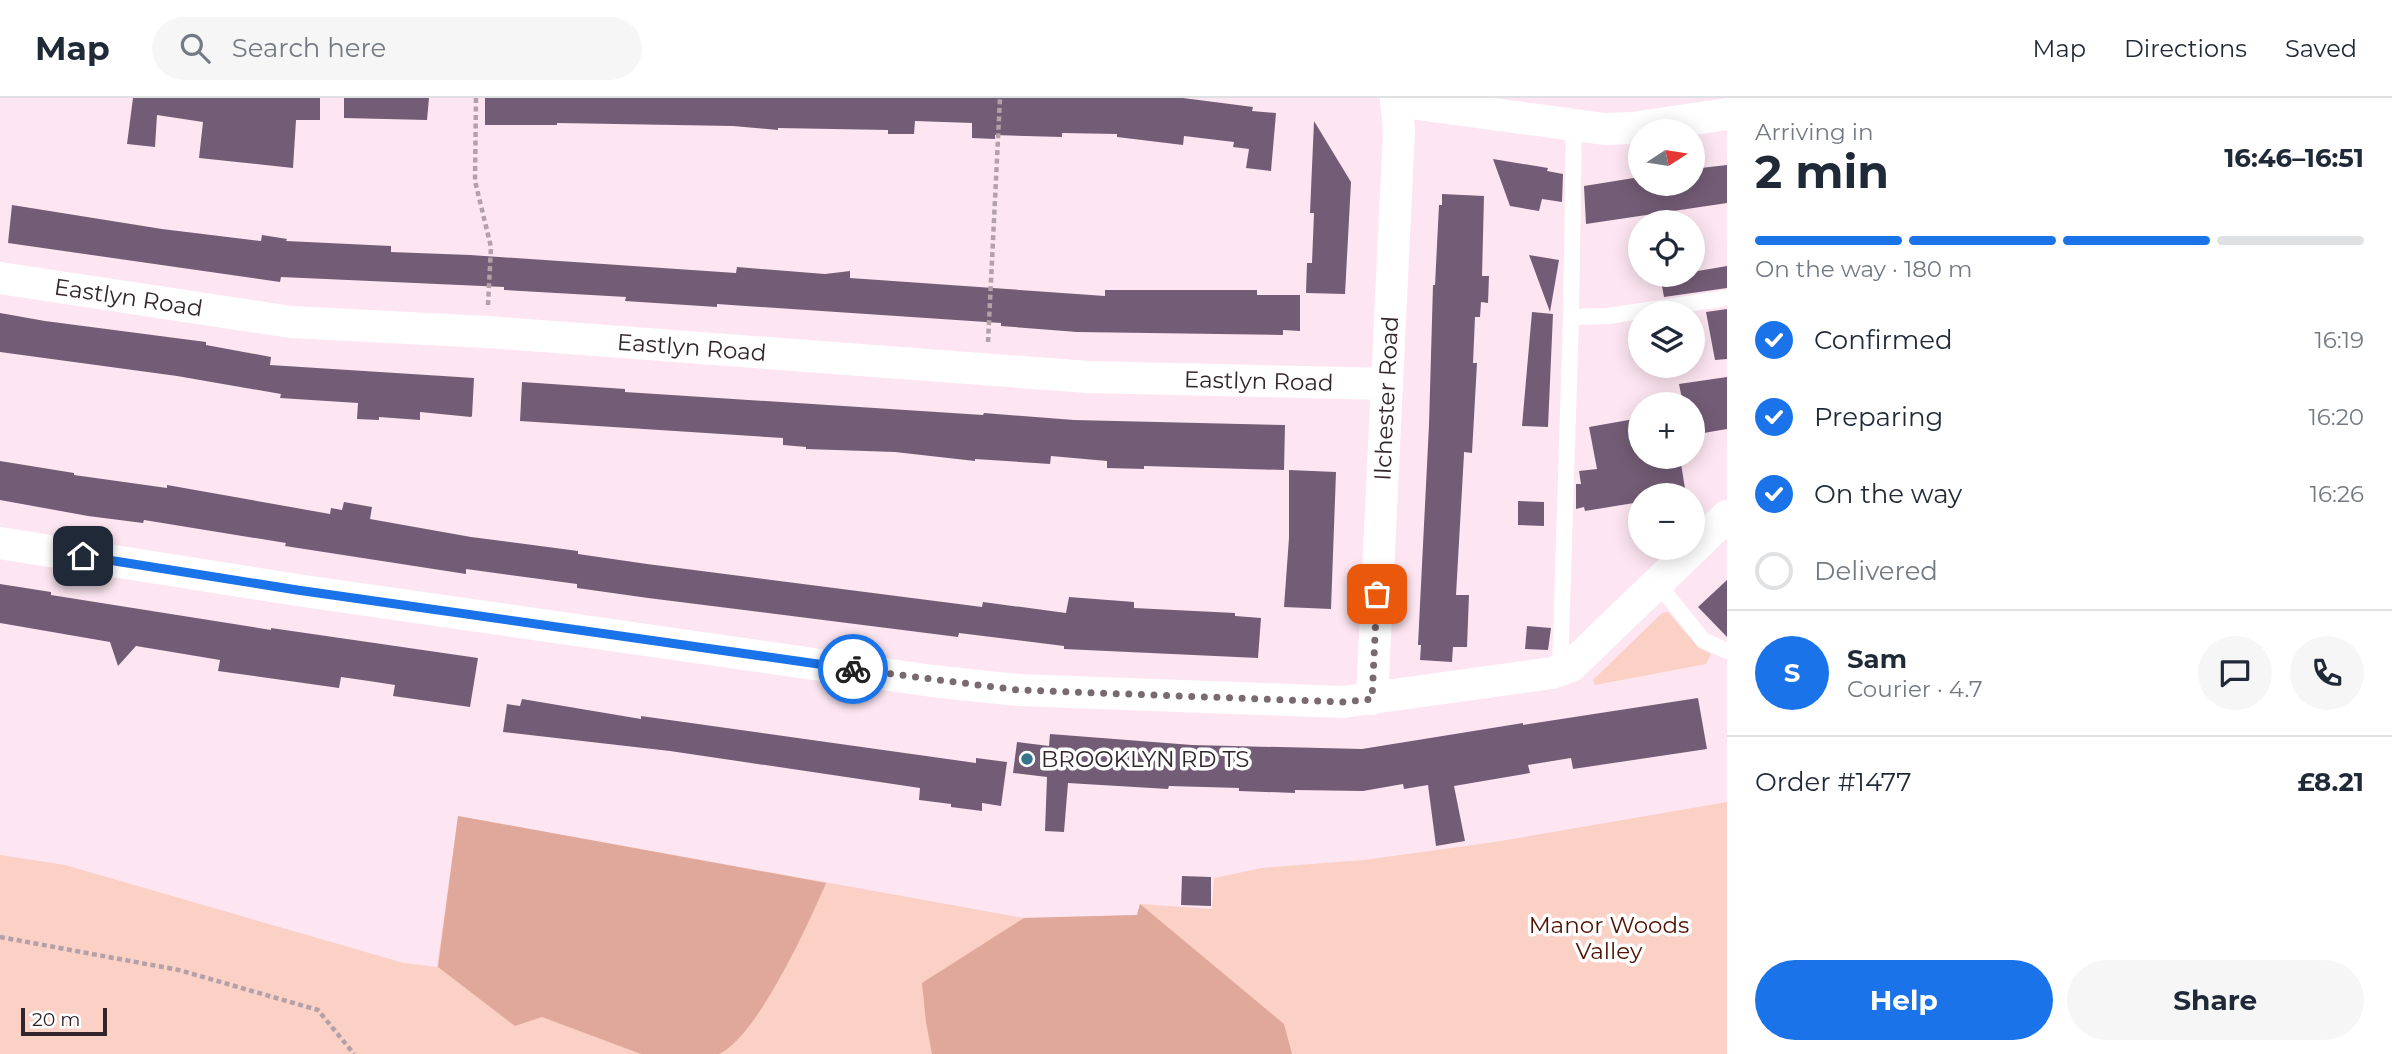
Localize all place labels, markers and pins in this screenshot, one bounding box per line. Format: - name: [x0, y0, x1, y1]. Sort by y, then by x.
- pin: [53, 526, 113, 586]
- pin: [1347, 564, 1407, 624]
- place label: BROOKLYN RD TS: [1041, 745, 1250, 773]
- marker: BROOKLYN RD TS: [1019, 751, 1035, 767]

